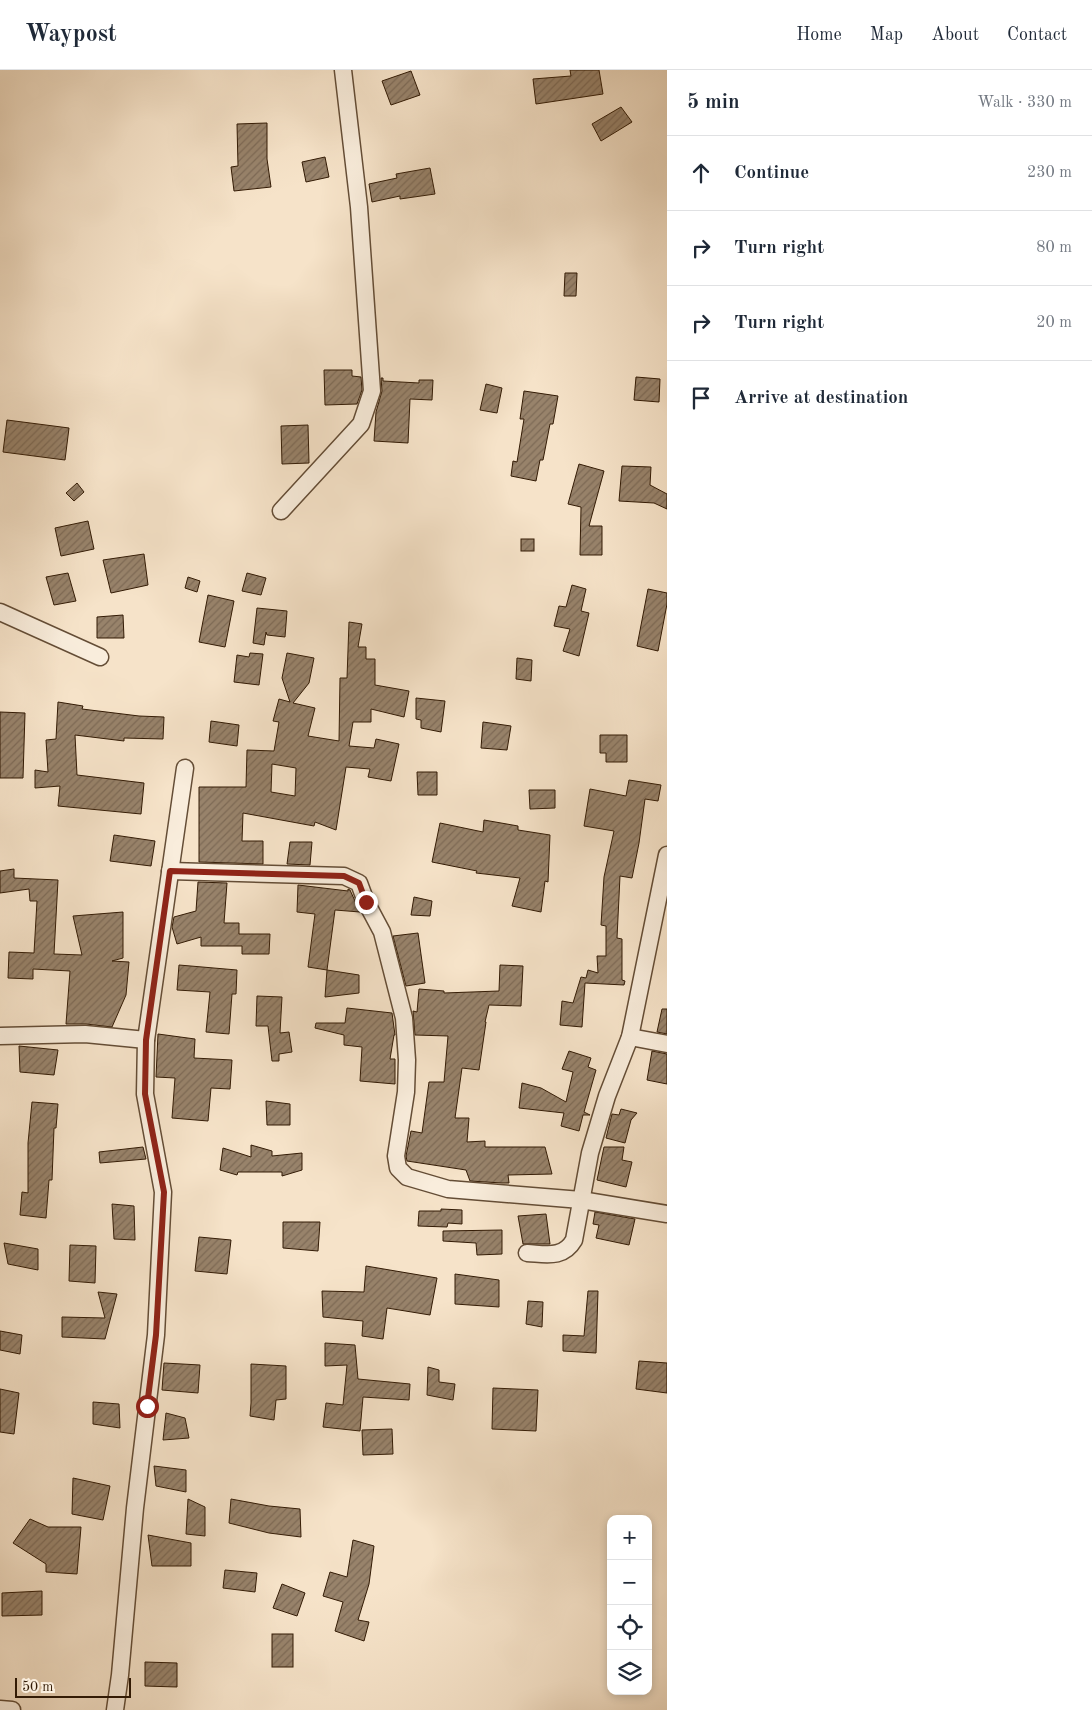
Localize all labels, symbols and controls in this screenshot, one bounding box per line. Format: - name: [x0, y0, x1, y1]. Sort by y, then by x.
- text: Waypost: [25, 23, 117, 47]
- text: Home: [796, 26, 842, 44]
- text: Map: [870, 26, 903, 44]
- text: About: [931, 26, 979, 44]
- text: Contact: [1007, 26, 1067, 44]
- text: 5 min: [687, 92, 740, 113]
- text: Walk · 330 m: [977, 95, 1072, 111]
- icon: ahead: [687, 159, 715, 187]
- text: Continue: [734, 164, 809, 183]
- text: 230 m: [1027, 165, 1072, 181]
- icon: right: [687, 234, 715, 262]
- text: Turn right: [734, 239, 824, 258]
- text: 80 m: [1036, 240, 1072, 256]
- icon: right: [687, 309, 715, 337]
- text: Turn right: [734, 314, 824, 333]
- text: 20 m: [1036, 315, 1072, 331]
- icon: arrive: [687, 384, 715, 412]
- text: Arrive at destination: [734, 389, 908, 408]
- route end: [355, 891, 378, 914]
- route start: [136, 1395, 159, 1418]
- map controls: [607, 1515, 652, 1695]
- button: +: [607, 1515, 652, 1560]
- button: −: [607, 1560, 652, 1605]
- button: locate: [607, 1605, 652, 1650]
- button: layers: [607, 1650, 652, 1695]
- scale bar: [15, 1675, 131, 1698]
- text: 50 m: [22, 1680, 53, 1694]

